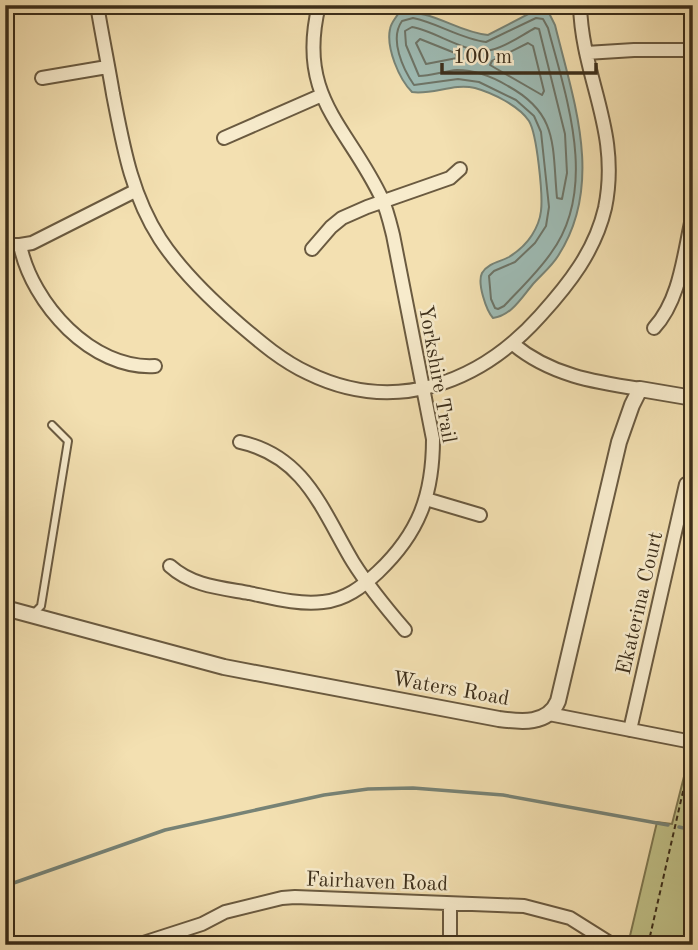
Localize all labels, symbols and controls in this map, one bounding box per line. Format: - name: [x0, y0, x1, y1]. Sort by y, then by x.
- scale bar: [442, 32, 596, 76]
- text: 100 m: [453, 47, 512, 68]
- street label: Yorkshire Trail: [414, 304, 459, 445]
- street label: Ekaterina Court: [614, 530, 667, 677]
- street label: Waters Road: [391, 669, 511, 710]
- street label: Fairhaven Road: [305, 870, 449, 895]

